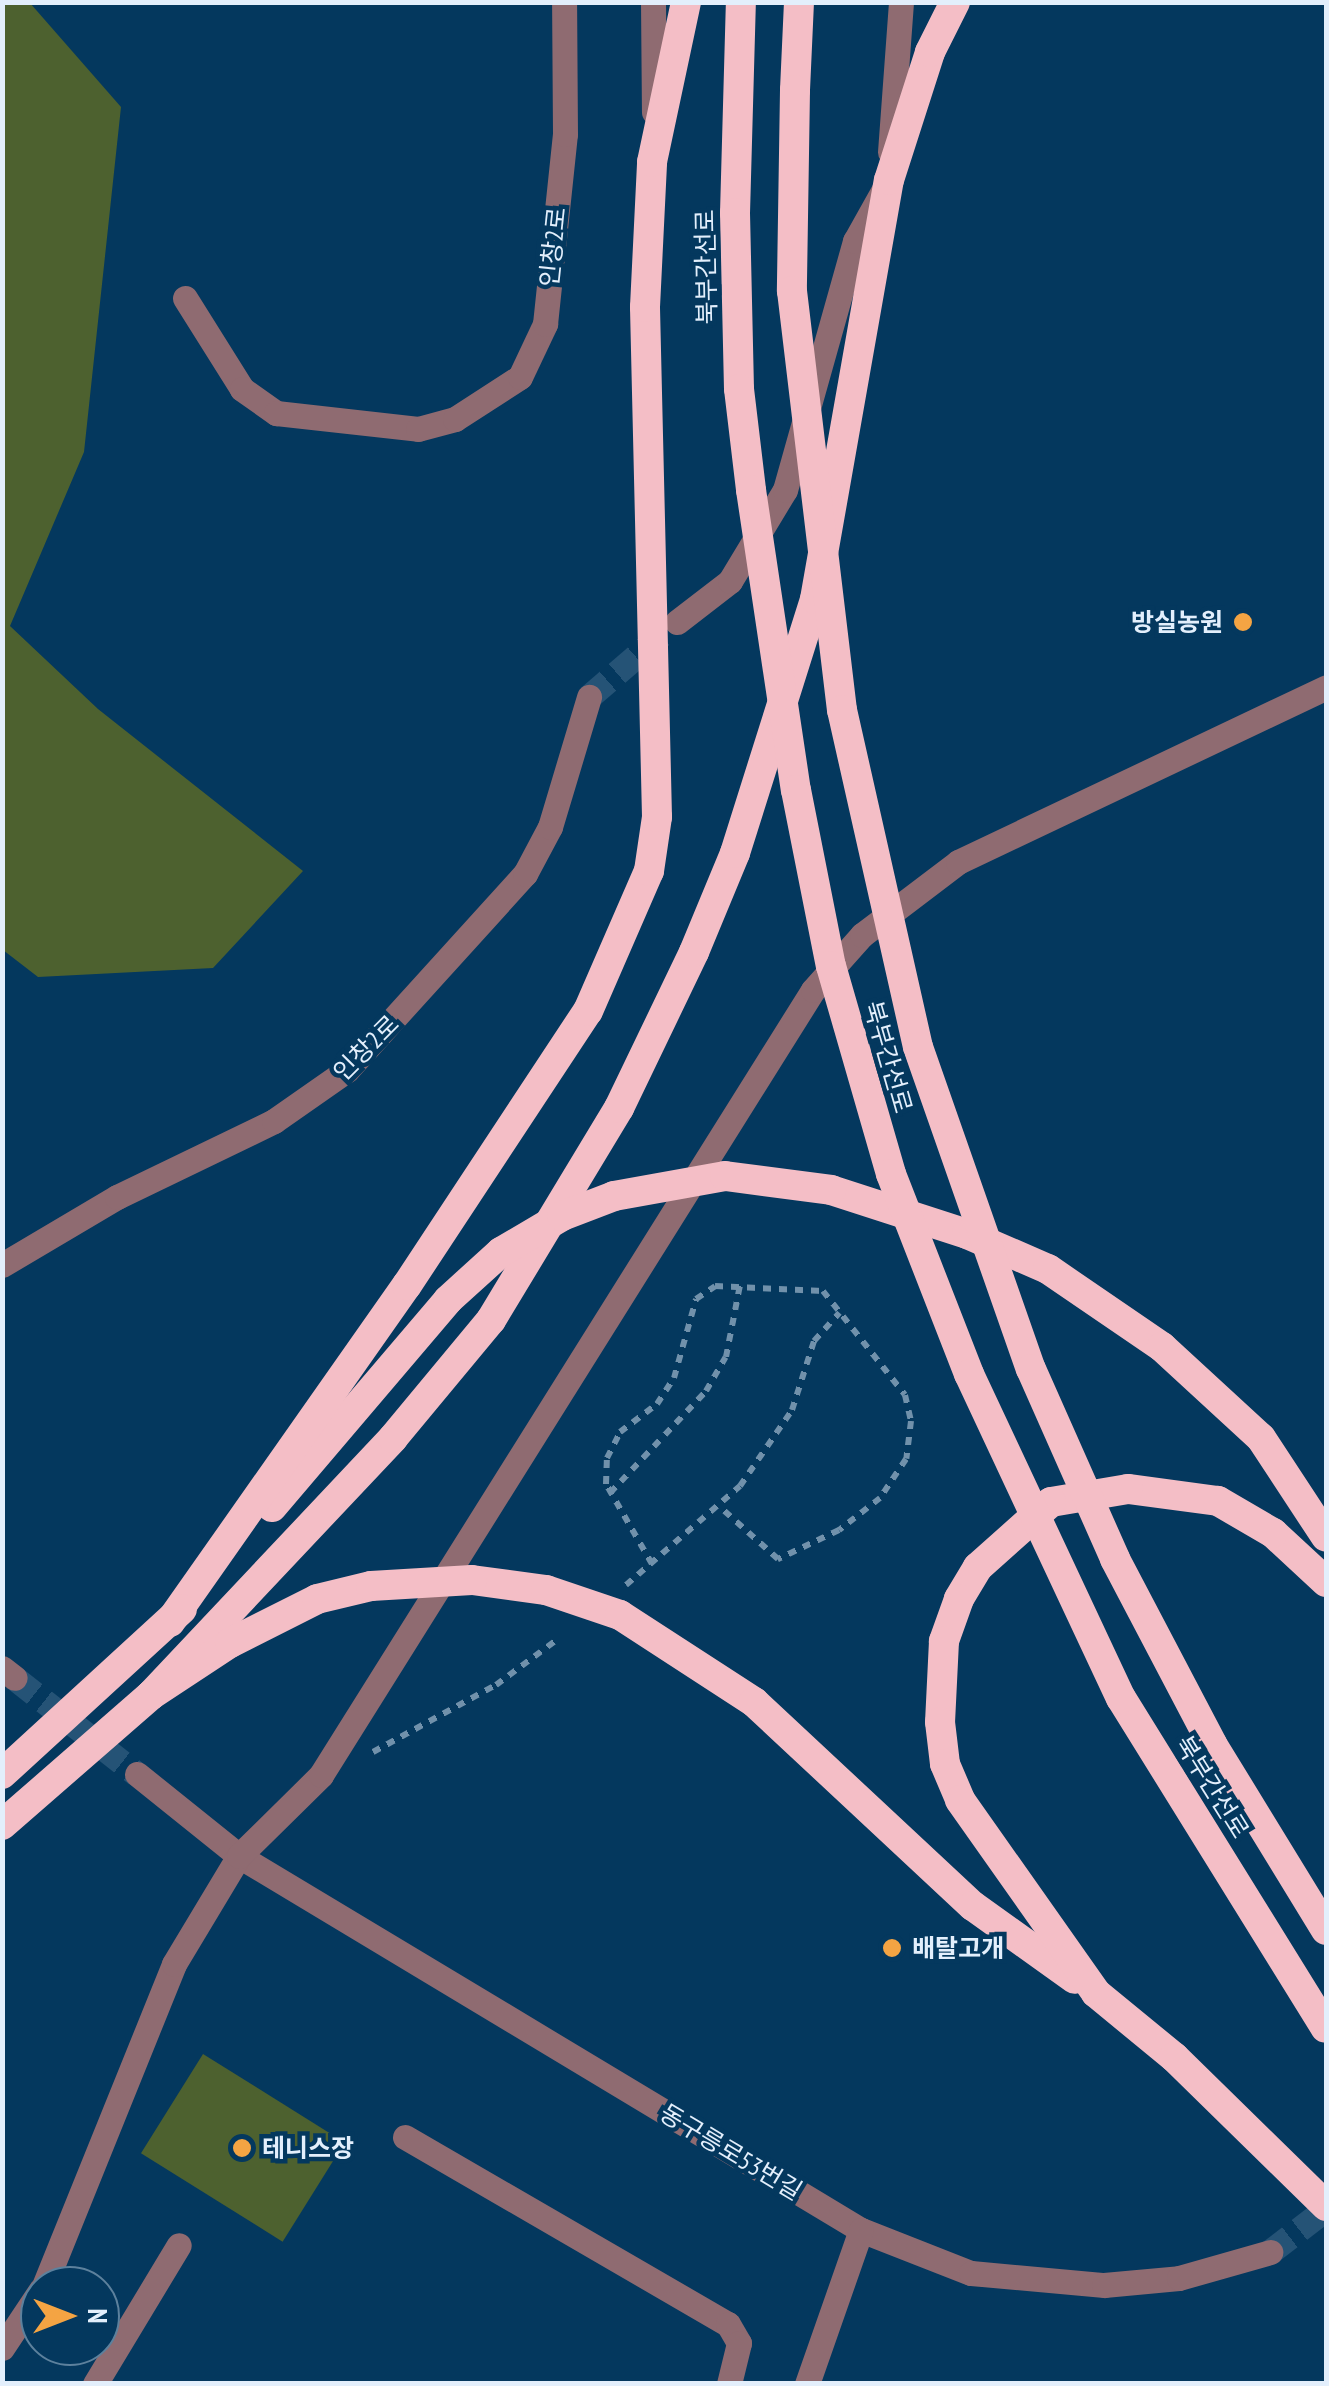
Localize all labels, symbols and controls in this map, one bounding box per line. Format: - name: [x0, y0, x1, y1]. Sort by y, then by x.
- street label: 인창2로: [534, 206, 572, 288]
- street label: 북부간선로: [690, 209, 722, 325]
- place label: 방실농원: [1131, 607, 1223, 637]
- marker: 방실농원: [1232, 611, 1254, 633]
- street label: 북부간선로: [858, 998, 918, 1116]
- street label: 인창2로: [327, 1009, 405, 1087]
- street label: 북부간선로: [1169, 1730, 1255, 1844]
- place label: 배탈고개: [912, 1933, 1004, 1963]
- marker: 배탈고개: [881, 1937, 903, 1959]
- street label: 동구릉로53번길: [654, 2098, 808, 2206]
- place label: 테니스장: [262, 2133, 354, 2163]
- marker: 테니스장: [231, 2137, 253, 2159]
- north arrow: [20, 2266, 120, 2366]
- text: N: [80, 2308, 117, 2324]

